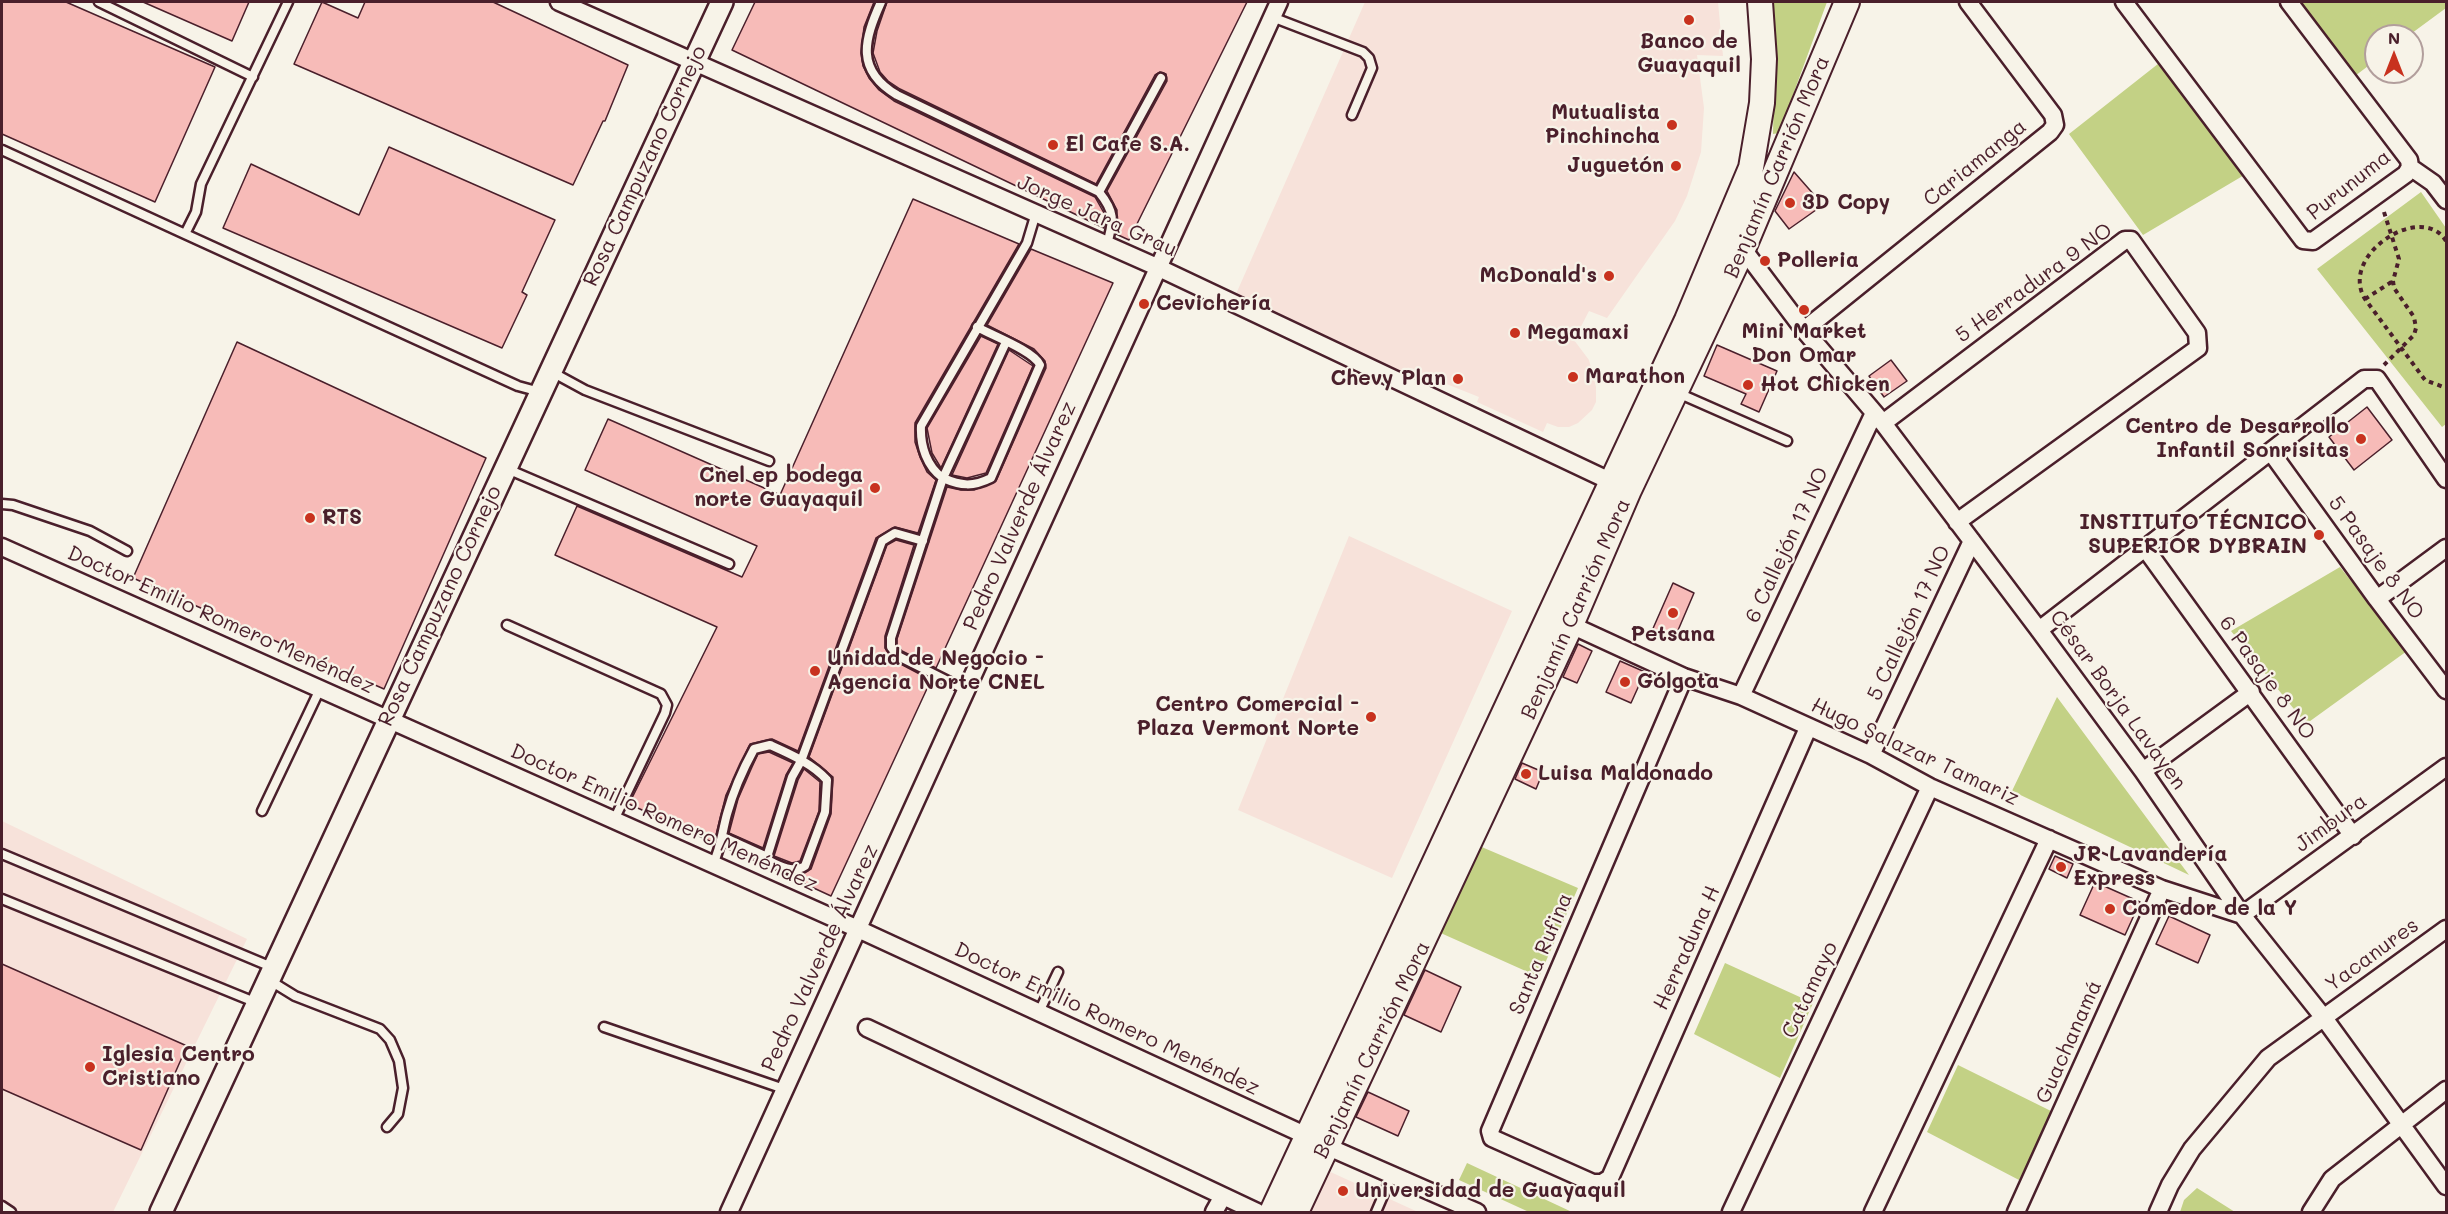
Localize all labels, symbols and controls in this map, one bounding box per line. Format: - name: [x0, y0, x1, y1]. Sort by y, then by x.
- marker: Banco de Guayaquil: [1682, 13, 1696, 27]
- north arrow: [2364, 24, 2424, 84]
- text: N: [2388, 27, 2400, 48]
- place label: Banco de Guayaquil: [1637, 29, 1741, 79]
- street label: Rosa Campuzano Cornejo: [578, 42, 712, 290]
- street label: Benjamín Carrión Mora: [1719, 52, 1835, 282]
- place label: Mutualista Pinchincha: [1545, 100, 1660, 150]
- street label: Cariamanga: [1919, 114, 2031, 212]
- marker: Mutualista Pinchincha: [1665, 118, 1679, 132]
- place label: El Cafe S.A.: [1065, 132, 1190, 158]
- marker: El Cafe S.A.: [1046, 138, 1060, 152]
- street label: Purunuma: [2302, 145, 2396, 225]
- place label: Juguetón: [1567, 153, 1664, 179]
- marker: Juguetón: [1669, 159, 1683, 173]
- street label: Jorge Jara Grau: [1013, 169, 1181, 263]
- place label: 3D Copy: [1802, 190, 1890, 216]
- marker: 3D Copy: [1783, 196, 1797, 210]
- street label: 5 Herradura 9 NO: [1951, 218, 2117, 348]
- place label: Polleria: [1777, 248, 1859, 274]
- marker: Polleria: [1758, 254, 1772, 268]
- place label: McDonald's: [1480, 263, 1597, 289]
- marker: McDonald's: [1602, 269, 1616, 283]
- place label: Cevichería: [1156, 291, 1271, 317]
- marker: Cevichería: [1137, 297, 1151, 311]
- marker: Mini Market Don Omar: [1797, 303, 1811, 317]
- place label: Mini Market Don Omar: [1742, 319, 1866, 369]
- place label: Megamaxi: [1527, 320, 1630, 346]
- marker: Megamaxi: [1508, 326, 1522, 340]
- place label: Marathon: [1585, 364, 1685, 390]
- place label: Chevy Plan: [1330, 366, 1446, 392]
- marker: Marathon: [1566, 370, 1580, 384]
- marker: Chevy Plan: [1451, 372, 1465, 386]
- place label: Hot Chicken: [1760, 372, 1890, 398]
- marker: Hot Chicken: [1741, 378, 1755, 392]
- street label: Pedro Valverde Álvarez: [958, 398, 1082, 634]
- place label: Centro de Desarrollo Infantil Sonrisitas: [2125, 414, 2349, 464]
- marker: Centro de Desarrollo Infantil Sonrisitas: [2354, 432, 2368, 446]
- place label: Cnel ep bodega norte Guayaquil: [694, 463, 863, 513]
- street label: 6 Callejón 17 NO: [1740, 463, 1834, 627]
- marker: Cnel ep bodega norte Guayaquil: [868, 481, 882, 495]
- street label: Rosa Campuzano Cornejo: [373, 482, 507, 730]
- street label: 5 Pasaje 8 NO: [2323, 491, 2429, 625]
- street label: Benjamín Carrión Mora: [1516, 495, 1636, 723]
- place label: RTS: [322, 505, 362, 531]
- place label: INSTITUTO TÉCNICO SUPERIOR DYBRAIN: [2079, 510, 2307, 560]
- marker: RTS: [303, 511, 317, 525]
- marker: INSTITUTO TÉCNICO SUPERIOR DYBRAIN: [2312, 528, 2326, 542]
- street label: Doctor Emilio Romero Menéndez: [63, 541, 379, 699]
- street label: 5 Callejón 17 NO: [1862, 541, 1956, 705]
- street label: César Borja Lavayen: [2044, 605, 2192, 795]
- marker: Petsana: [1666, 606, 1680, 620]
- street label: 6 Pasaje 8 NO: [2214, 611, 2320, 745]
- place label: Petsana: [1631, 622, 1715, 648]
- place label: Unidad de Negocio - Agencia Norte CNEL: [827, 646, 1045, 696]
- marker: Unidad de Negocio - Agencia Norte CNEL: [808, 664, 822, 678]
- place label: Gólgota: [1637, 669, 1719, 695]
- marker: Gólgota: [1618, 675, 1632, 689]
- place label: Centro Comercial - Plaza Vermont Norte: [1137, 692, 1359, 742]
- street label: Hugo Salazar Tamariz: [1807, 693, 2023, 811]
- marker: Centro Comercial - Plaza Vermont Norte: [1364, 710, 1378, 724]
- street label: Doctor Emilio Romero Menéndez: [506, 739, 822, 897]
- place label: Luisa Maldonado: [1538, 761, 1713, 787]
- marker: Luisa Maldonado: [1519, 767, 1533, 781]
- street label: Jimbura: [2290, 788, 2372, 858]
- street label: Pedro Valverde Álvarez: [756, 840, 884, 1076]
- place label: JR Lavandería Express: [2073, 842, 2227, 892]
- marker: JR Lavandería Express: [2054, 860, 2068, 874]
- street label: Herraduna H: [1648, 882, 1726, 1014]
- street label: Santa Rufina: [1504, 889, 1578, 1019]
- place label: Comedor de la Y: [2122, 896, 2297, 922]
- marker: Comedor de la Y: [2103, 902, 2117, 916]
- street label: Yacanures: [2320, 913, 2424, 997]
- street label: Doctor Emilio Romero Menéndez: [951, 937, 1263, 1101]
- street label: Benjamín Carrión Mora: [1308, 937, 1436, 1163]
- street label: Catamayo: [1777, 938, 1843, 1042]
- street label: Guachanamá: [2031, 977, 2107, 1107]
- place label: Iglesia Centro Cristiano: [102, 1042, 255, 1092]
- marker: Iglesia Centro Cristiano: [83, 1060, 97, 1074]
- place label: Universidad de Guayaquil: [1355, 1178, 1626, 1204]
- marker: Universidad de Guayaquil: [1336, 1184, 1350, 1198]

